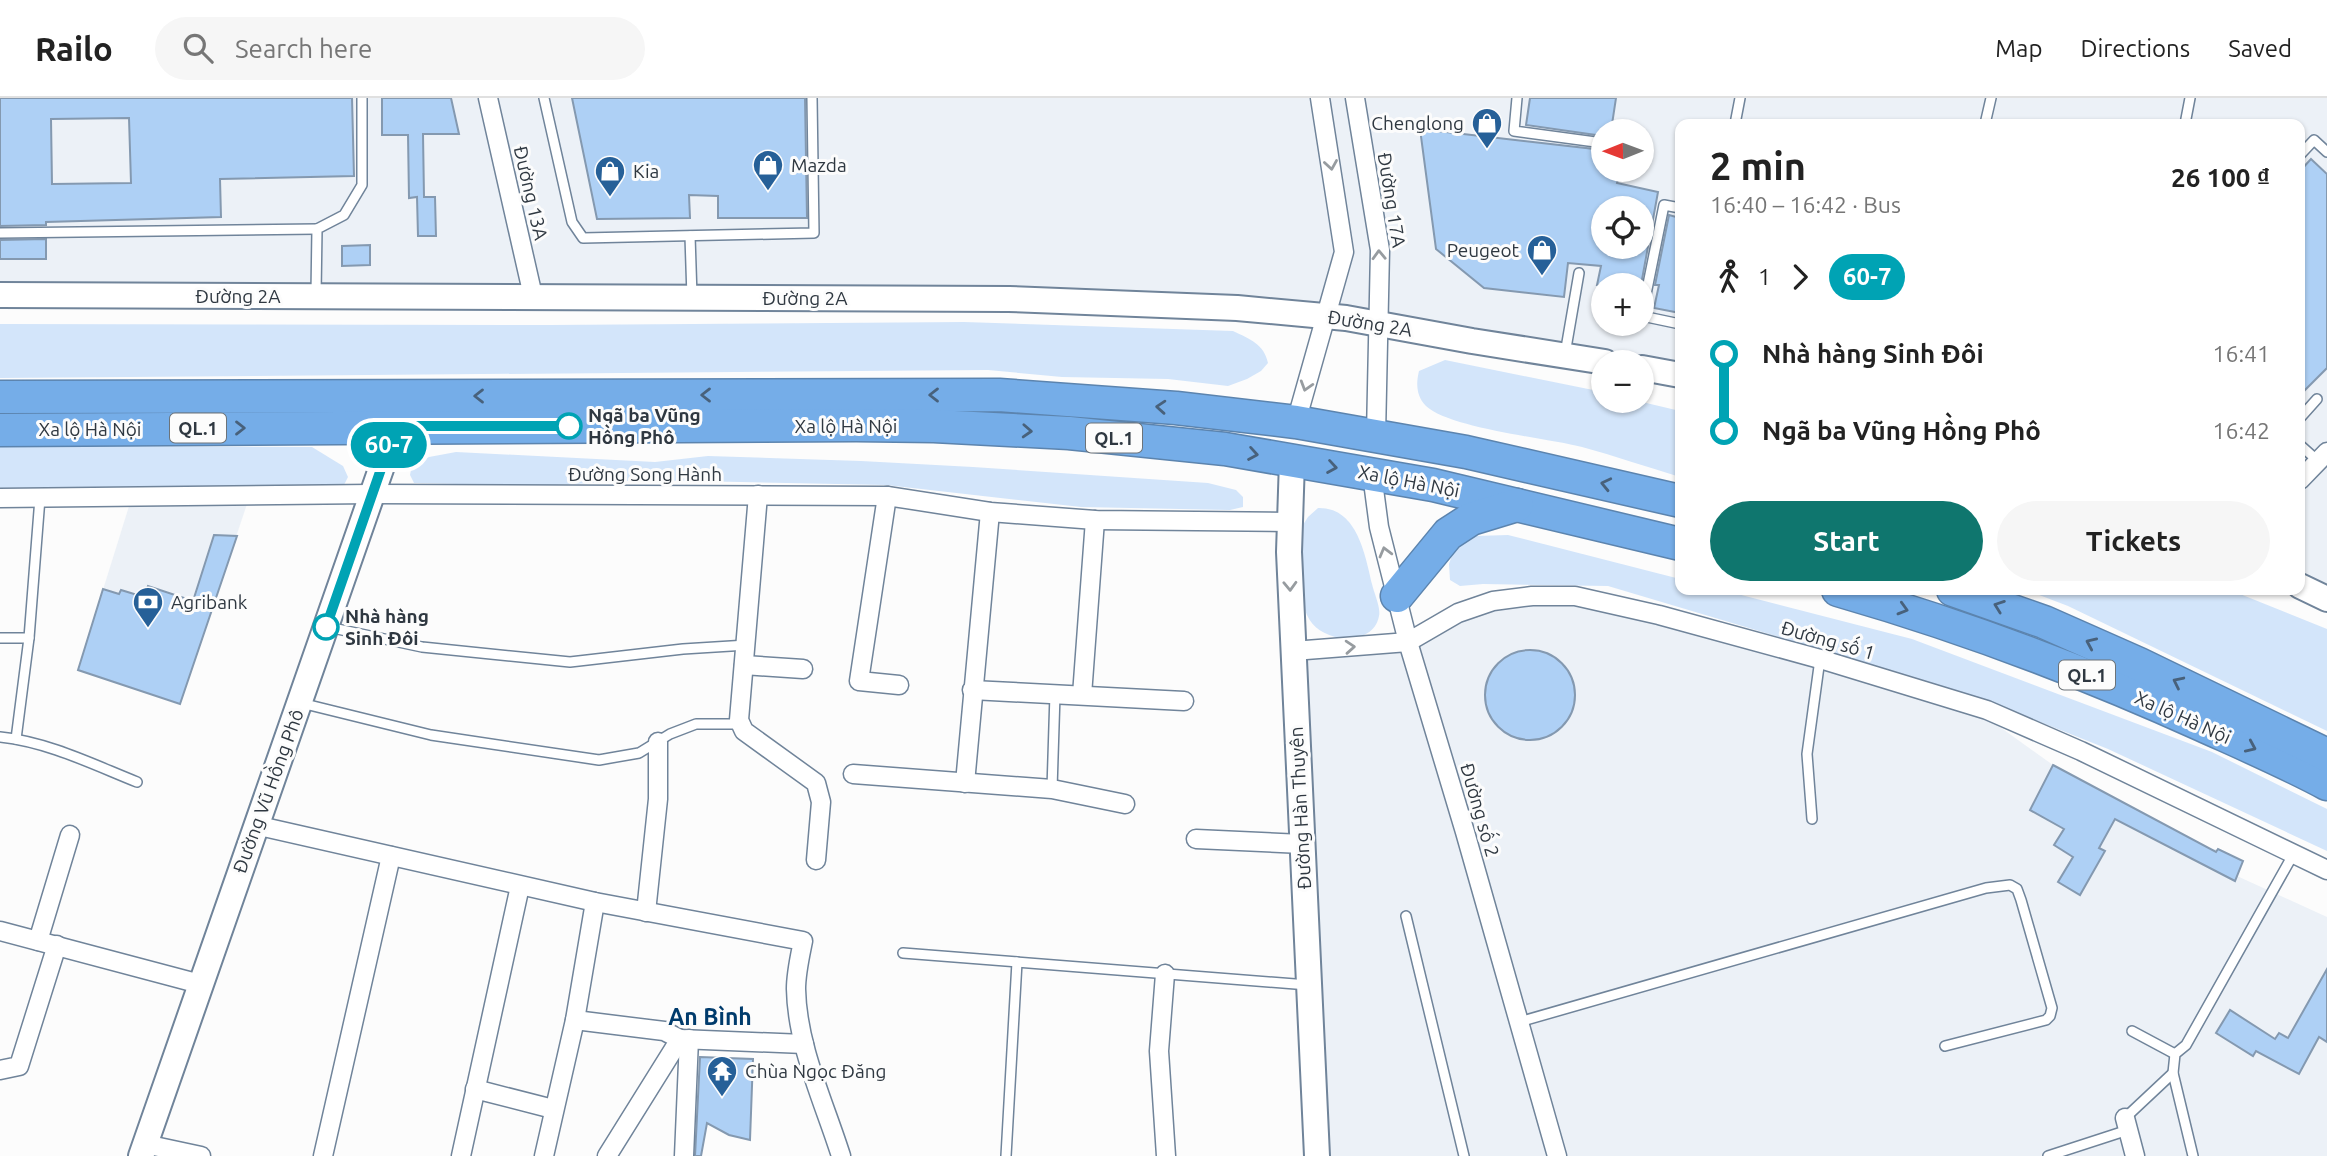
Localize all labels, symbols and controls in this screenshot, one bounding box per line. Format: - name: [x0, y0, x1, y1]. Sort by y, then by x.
- search box: [155, 17, 645, 80]
- icon: search: [179, 29, 217, 67]
- text: Railo: [35, 30, 113, 67]
- text: Search here: [235, 34, 372, 63]
- text: Map: [1995, 35, 2042, 62]
- text: Directions: [2080, 35, 2190, 62]
- text: Saved: [2228, 35, 2292, 62]
- shop icon: Chenglong: [1470, 106, 1504, 150]
- place label: Chenglong: [1371, 112, 1464, 134]
- north arrow: [1591, 119, 1654, 182]
- map controls: [1591, 119, 1654, 413]
- street label: Đường 13A: [509, 144, 553, 243]
- text: 2 min: [1710, 145, 1806, 187]
- shop icon: Mazda: [751, 148, 785, 192]
- street label: Đường 17A: [1374, 151, 1410, 250]
- shop icon: Kia: [593, 154, 627, 198]
- place label: Mazda: [791, 154, 847, 176]
- one-way arrow: [1323, 159, 1338, 171]
- place label: Kia: [633, 160, 659, 182]
- text: 26 100 ₫: [2171, 163, 2270, 192]
- text: 16:40 – 16:42 · Bus: [1710, 192, 1901, 217]
- button: locate: [1591, 196, 1654, 259]
- shop icon: Peugeot: [1525, 233, 1559, 277]
- place label: Peugeot: [1447, 239, 1520, 261]
- one-way arrow: [1372, 249, 1387, 260]
- icon: walk: [1710, 258, 1748, 296]
- icon: forward: [1781, 258, 1819, 296]
- text: 60-7: [1843, 263, 1891, 290]
- text: 1: [1758, 264, 1771, 289]
- button: +: [1591, 273, 1654, 336]
- street label: Đường 2A: [195, 285, 281, 307]
- street label: Đường 2A: [762, 287, 848, 309]
- street label: Đường 2A: [1326, 305, 1414, 341]
- text: Nhà hàng Sinh Đôi: [1762, 339, 1984, 368]
- text: 16:41: [2212, 341, 2270, 366]
- button: −: [1591, 350, 1654, 413]
- one-way arrow: [1300, 380, 1315, 392]
- one-way arrow: [701, 387, 711, 403]
- one-way arrow: [928, 387, 939, 403]
- one-way arrow: [473, 388, 484, 404]
- one-way arrow: [1155, 400, 1166, 415]
- place label: Ngã ba Vũng Hồng Phô: [588, 404, 701, 448]
- marker: Ngã ba Vũng Hồng Phô: [556, 413, 582, 439]
- road number: QL.1: [170, 414, 226, 442]
- street label: Xa lộ Hà Nội: [795, 415, 897, 437]
- text: Ngã ba Vũng Hồng Phô: [1762, 416, 2041, 445]
- street label: Xa lộ Hà Nội: [39, 418, 141, 440]
- text: 16:42: [2212, 418, 2270, 443]
- one-way arrow: [235, 420, 245, 436]
- line badge: 60-7: [340, 422, 438, 468]
- one-way arrow: [1022, 423, 1033, 438]
- road number: QL.1: [1086, 424, 1142, 452]
- text: 60-7: [365, 431, 413, 458]
- one-way arrow: [1247, 446, 1259, 461]
- one-way arrow: [1326, 459, 1338, 474]
- street label: Xa lộ Hà Nội: [1356, 460, 1462, 502]
- street label: Đường Song Hành: [568, 463, 722, 485]
- one-way arrow: [1600, 478, 1612, 492]
- button: Start: [1710, 501, 1983, 581]
- button: Tickets: [1997, 501, 2270, 581]
- one-way arrow: [1379, 546, 1393, 558]
- one-way arrow: [1282, 582, 1298, 592]
- bank icon: Agribank: [131, 585, 165, 629]
- place label: Agribank: [171, 591, 248, 613]
- one-way arrow: [1897, 600, 1909, 615]
- one-way arrow: [1993, 600, 2005, 614]
- place label: Nhà hàng Sinh Đôi: [345, 605, 429, 649]
- marker: Nhà hàng Sinh Đôi: [313, 614, 339, 640]
- street label: Đường số 1: [1779, 615, 1878, 664]
- one-way arrow: [2086, 637, 2099, 651]
- one-way arrow: [1345, 640, 1356, 655]
- road number: QL.1: [2059, 660, 2115, 690]
- one-way arrow: [2173, 677, 2185, 691]
- street label: Xa lộ Hà Nội: [2132, 686, 2234, 748]
- street label: Đường Vũ Hồng Phô: [227, 705, 308, 876]
- street label: Đường Hàn Thuyên: [1285, 726, 1315, 890]
- one-way arrow: [2244, 739, 2256, 753]
- street label: Đường số 2: [1456, 760, 1505, 859]
- district label: An Bình: [668, 1004, 752, 1029]
- temple icon: Chùa Ngọc Đăng: [705, 1054, 739, 1098]
- place label: Chùa Ngọc Đăng: [745, 1060, 886, 1082]

